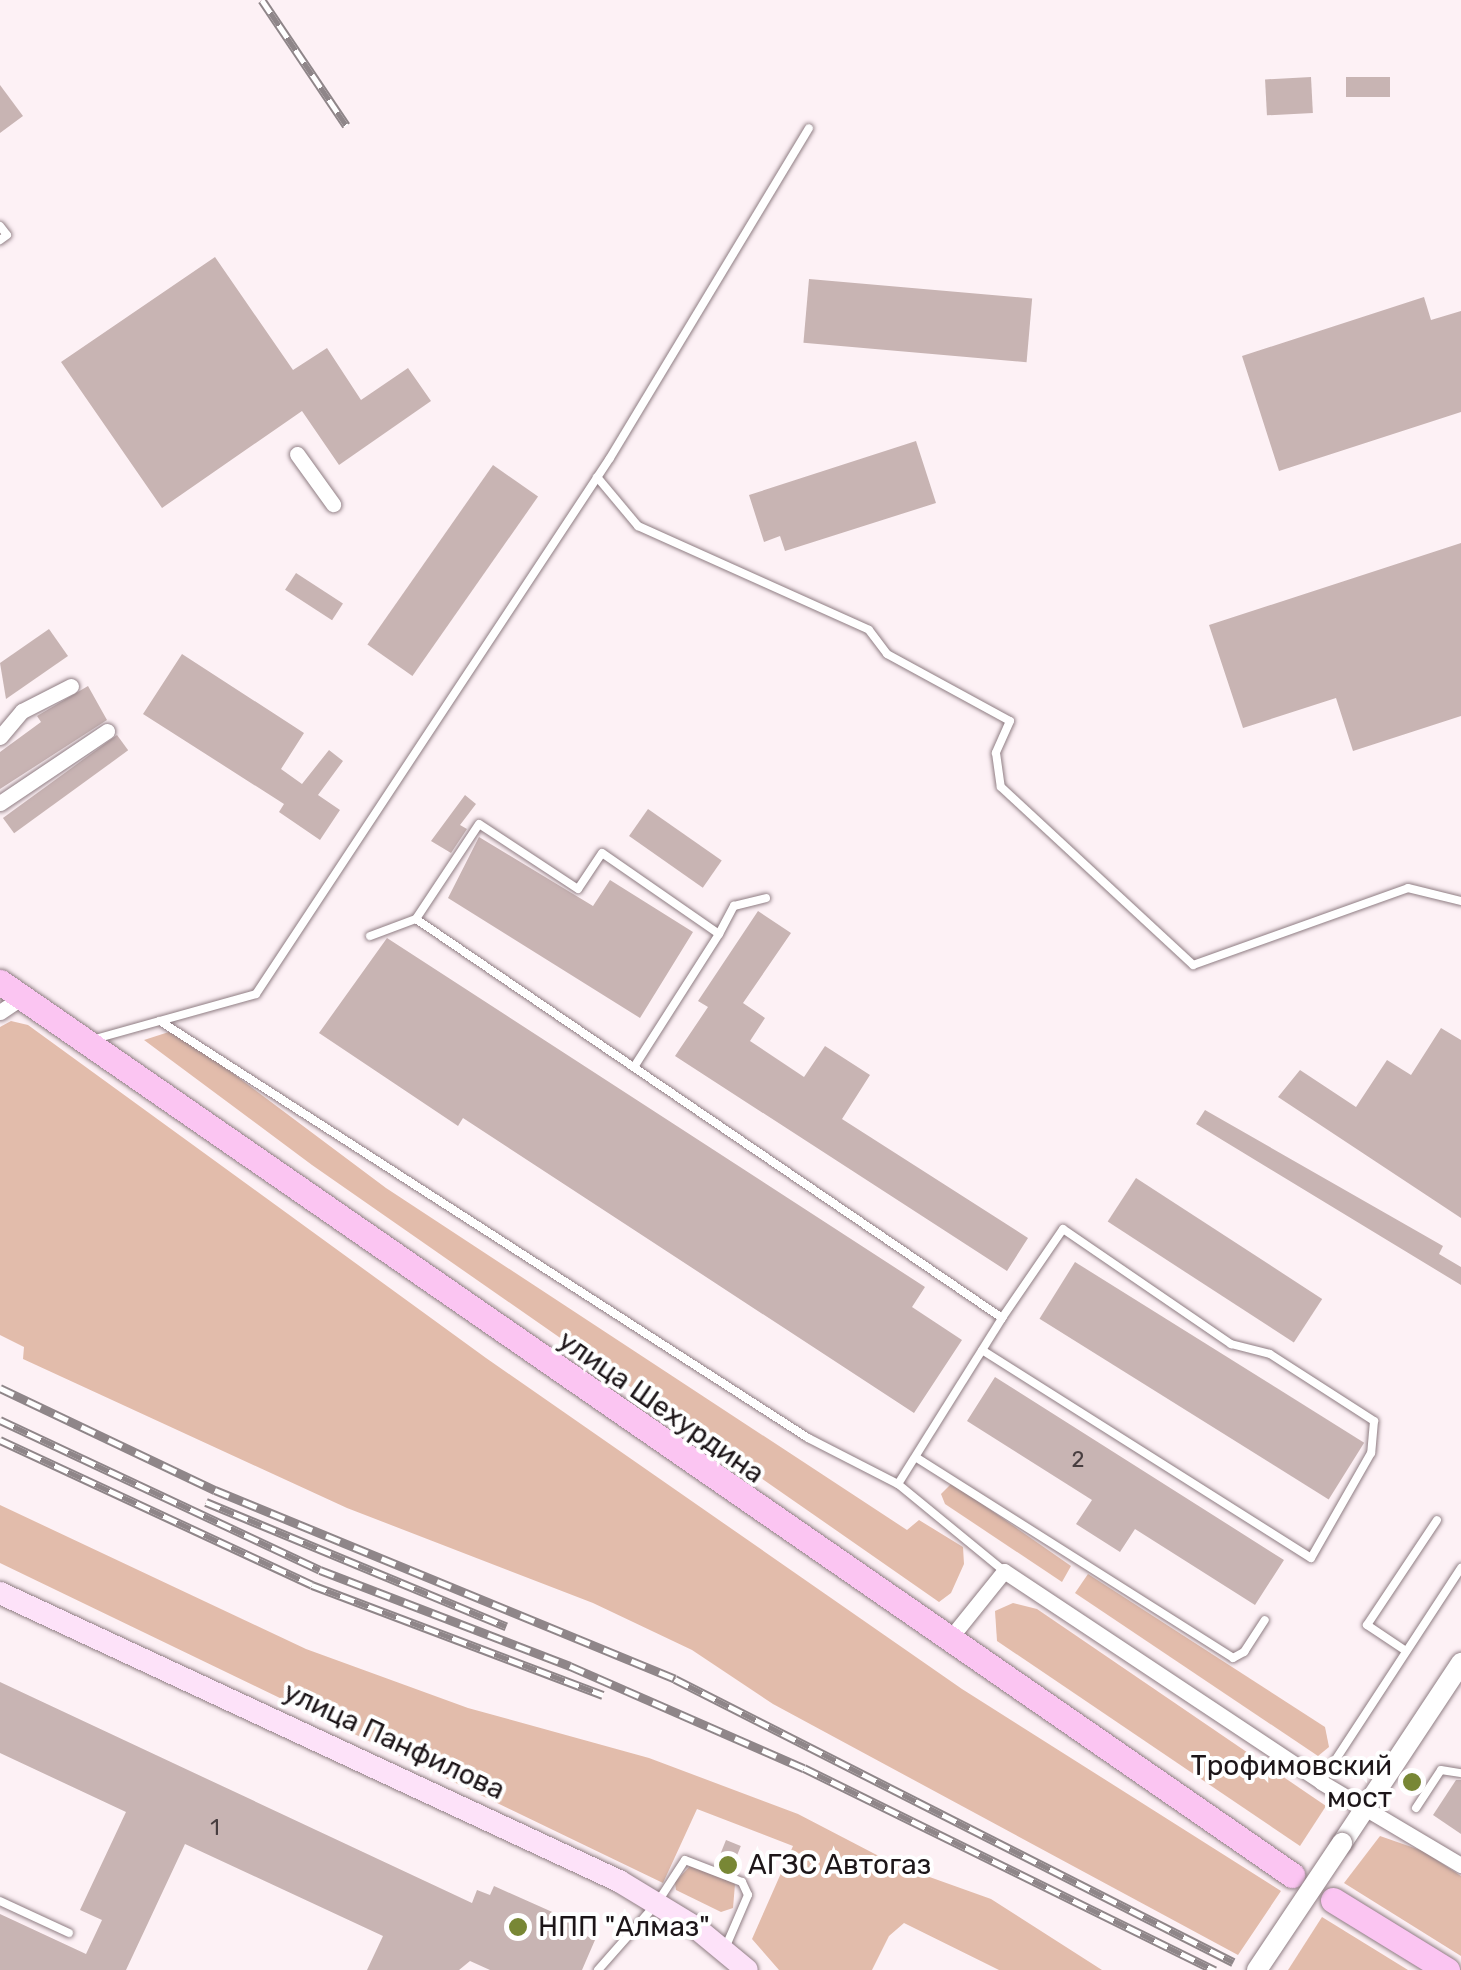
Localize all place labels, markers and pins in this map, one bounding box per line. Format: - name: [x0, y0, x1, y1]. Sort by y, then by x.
- place label: Трофимовский мост: [1190, 1749, 1392, 1815]
- marker: Трофимовский мост: [1401, 1771, 1423, 1793]
- place label: АГЗС Автогаз: [748, 1848, 931, 1882]
- marker: АГЗС Автогаз: [717, 1854, 739, 1876]
- place label: НПП "Алмаз": [538, 1910, 710, 1944]
- marker: НПП "Алмаз": [507, 1916, 529, 1938]

